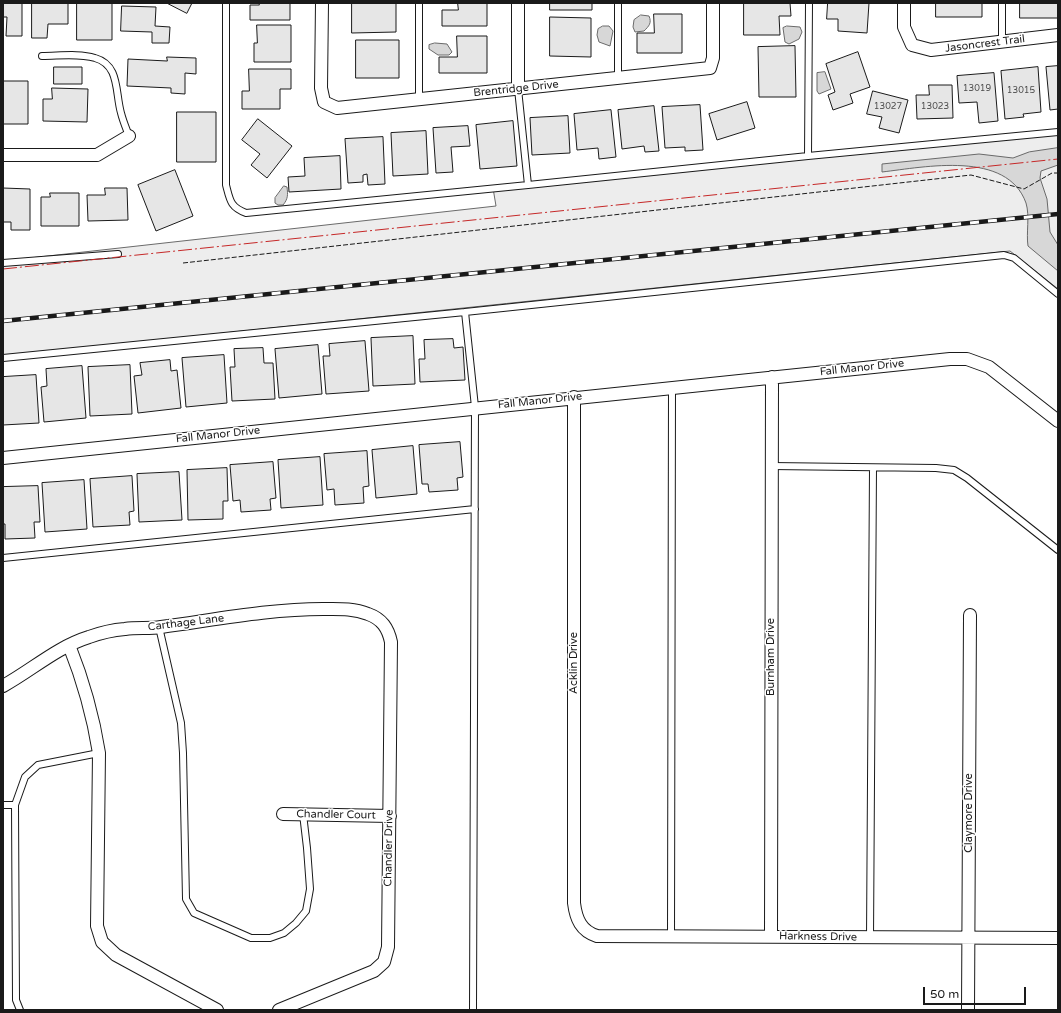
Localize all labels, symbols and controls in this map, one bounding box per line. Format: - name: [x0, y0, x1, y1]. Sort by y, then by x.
- street label: Jasoncrest Trail: [944, 33, 1026, 55]
- street label: Brentridge Drive: [473, 78, 559, 100]
- house number: 13019: [963, 84, 991, 94]
- house number: 13015: [1007, 86, 1035, 96]
- house number: 13027: [874, 102, 902, 112]
- house number: 13023: [921, 102, 949, 112]
- street label: Fall Manor Drive: [819, 357, 905, 379]
- street label: Fall Manor Drive: [497, 390, 583, 412]
- street label: Fall Manor Drive: [175, 424, 261, 446]
- street label: Carthage Lane: [147, 612, 225, 634]
- street label: Burnham Drive: [764, 618, 778, 696]
- street label: Acklin Drive: [567, 632, 581, 694]
- street label: Claymore Drive: [962, 773, 976, 853]
- street label: Chandler Court: [296, 808, 376, 822]
- street label: Chandler Drive: [382, 809, 396, 887]
- street label: Harkness Drive: [779, 930, 857, 944]
- scale bar: [925, 979, 1028, 1005]
- text: 50 m: [930, 987, 959, 1001]

